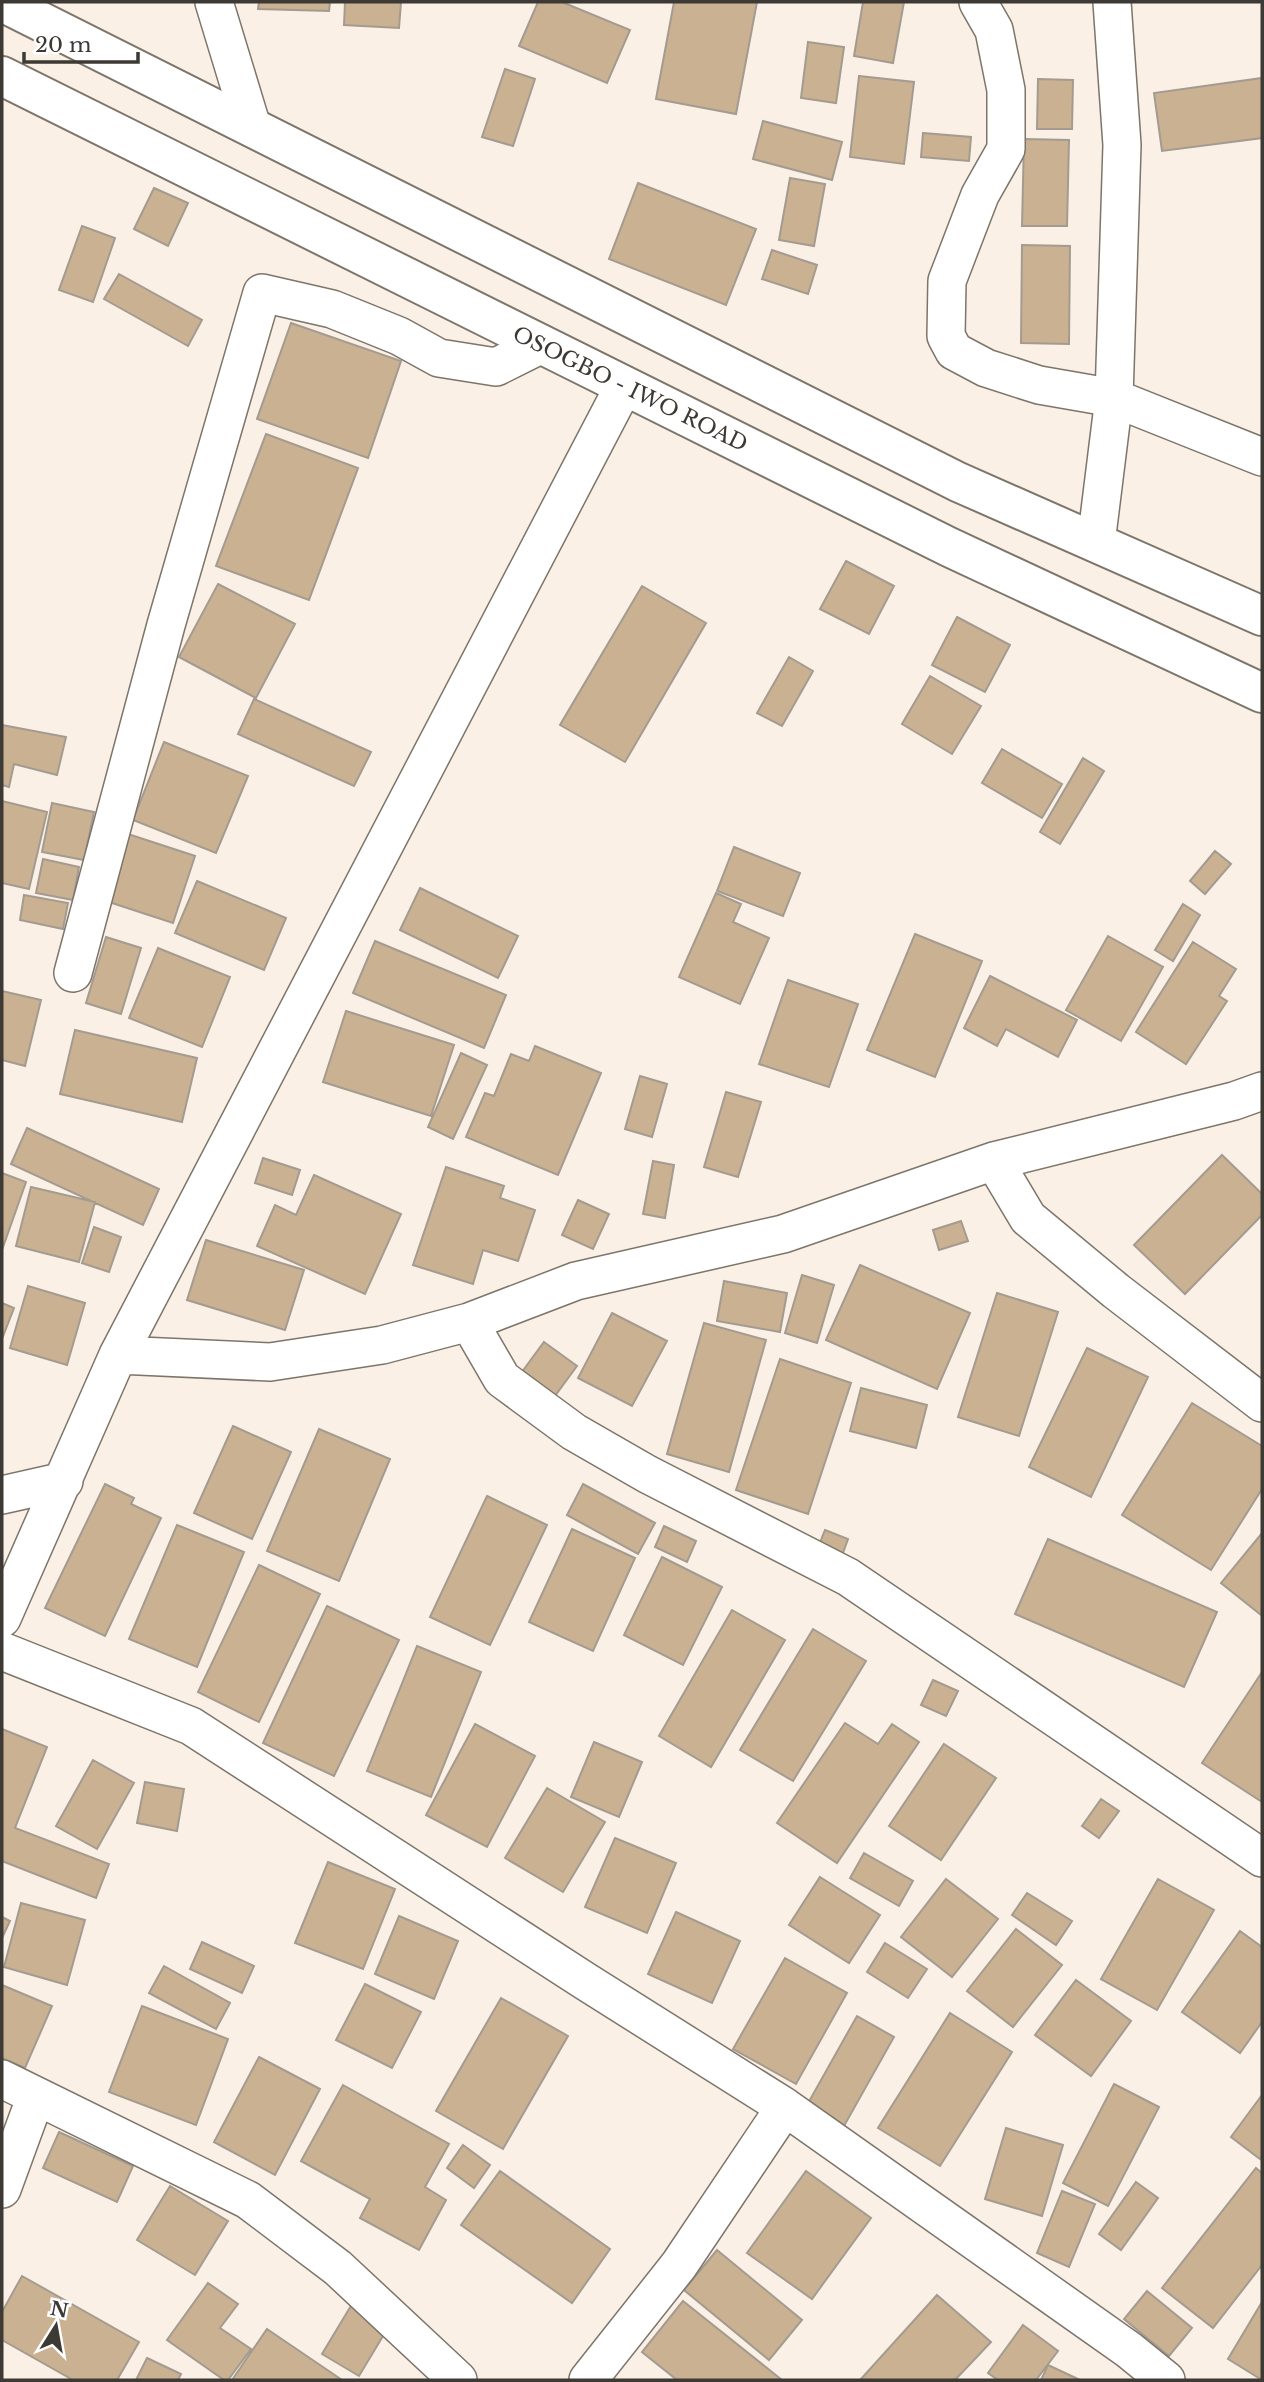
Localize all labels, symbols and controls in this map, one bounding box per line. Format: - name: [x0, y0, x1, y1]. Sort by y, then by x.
- scale bar: [24, 21, 138, 65]
- text: 20 m: [35, 32, 92, 58]
- street label: OSOGBO - IWO ROAD: [508, 321, 752, 457]
- north arrow: [21, 2291, 91, 2361]
- text: N: [48, 2297, 70, 2323]

